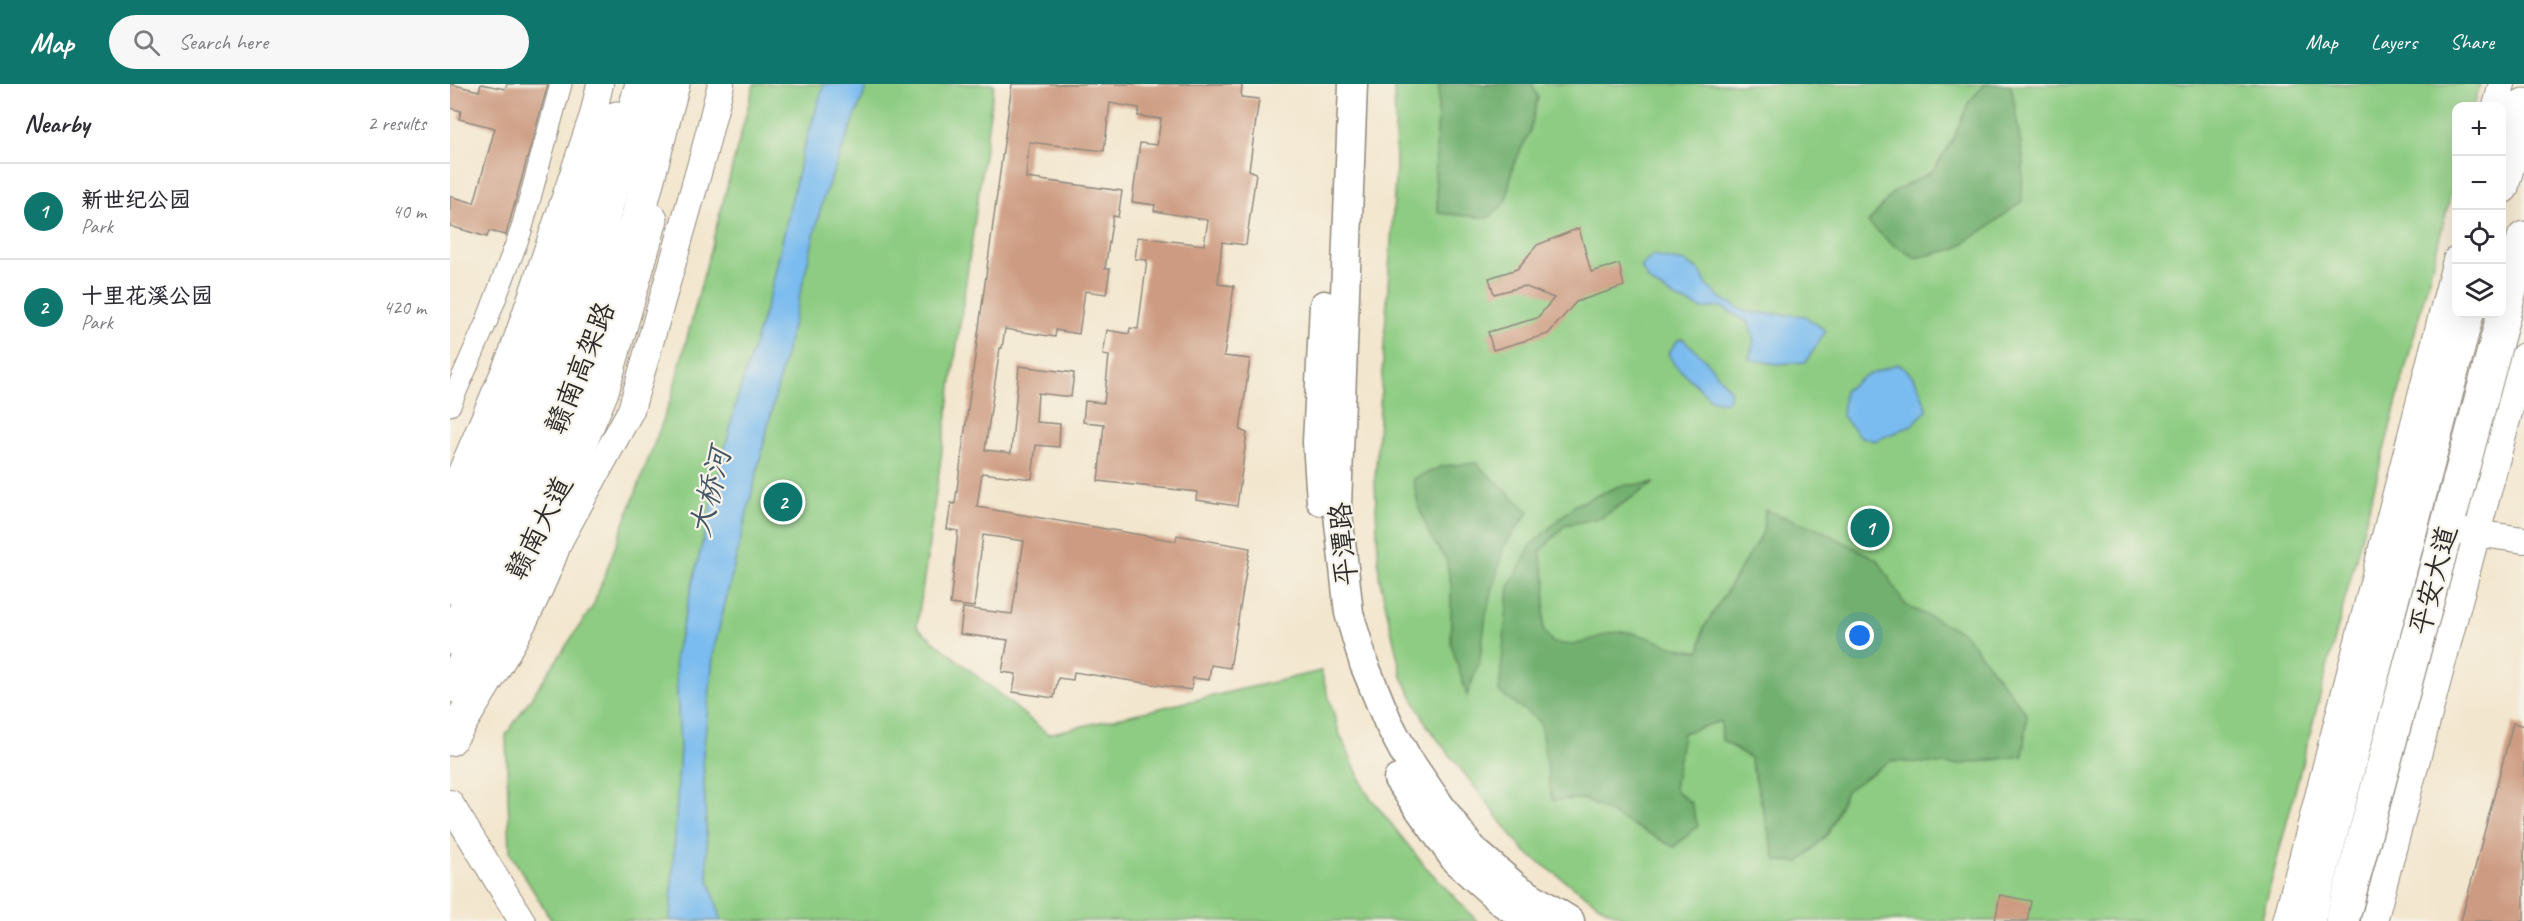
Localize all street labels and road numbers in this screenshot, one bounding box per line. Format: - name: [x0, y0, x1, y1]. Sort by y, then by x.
- street label: 赣南高架路: [538, 297, 622, 439]
- street label: 赣南大道: [498, 470, 580, 586]
- street label: 平潭路: [1322, 501, 1364, 587]
- street label: 平安大道: [2402, 521, 2464, 639]

